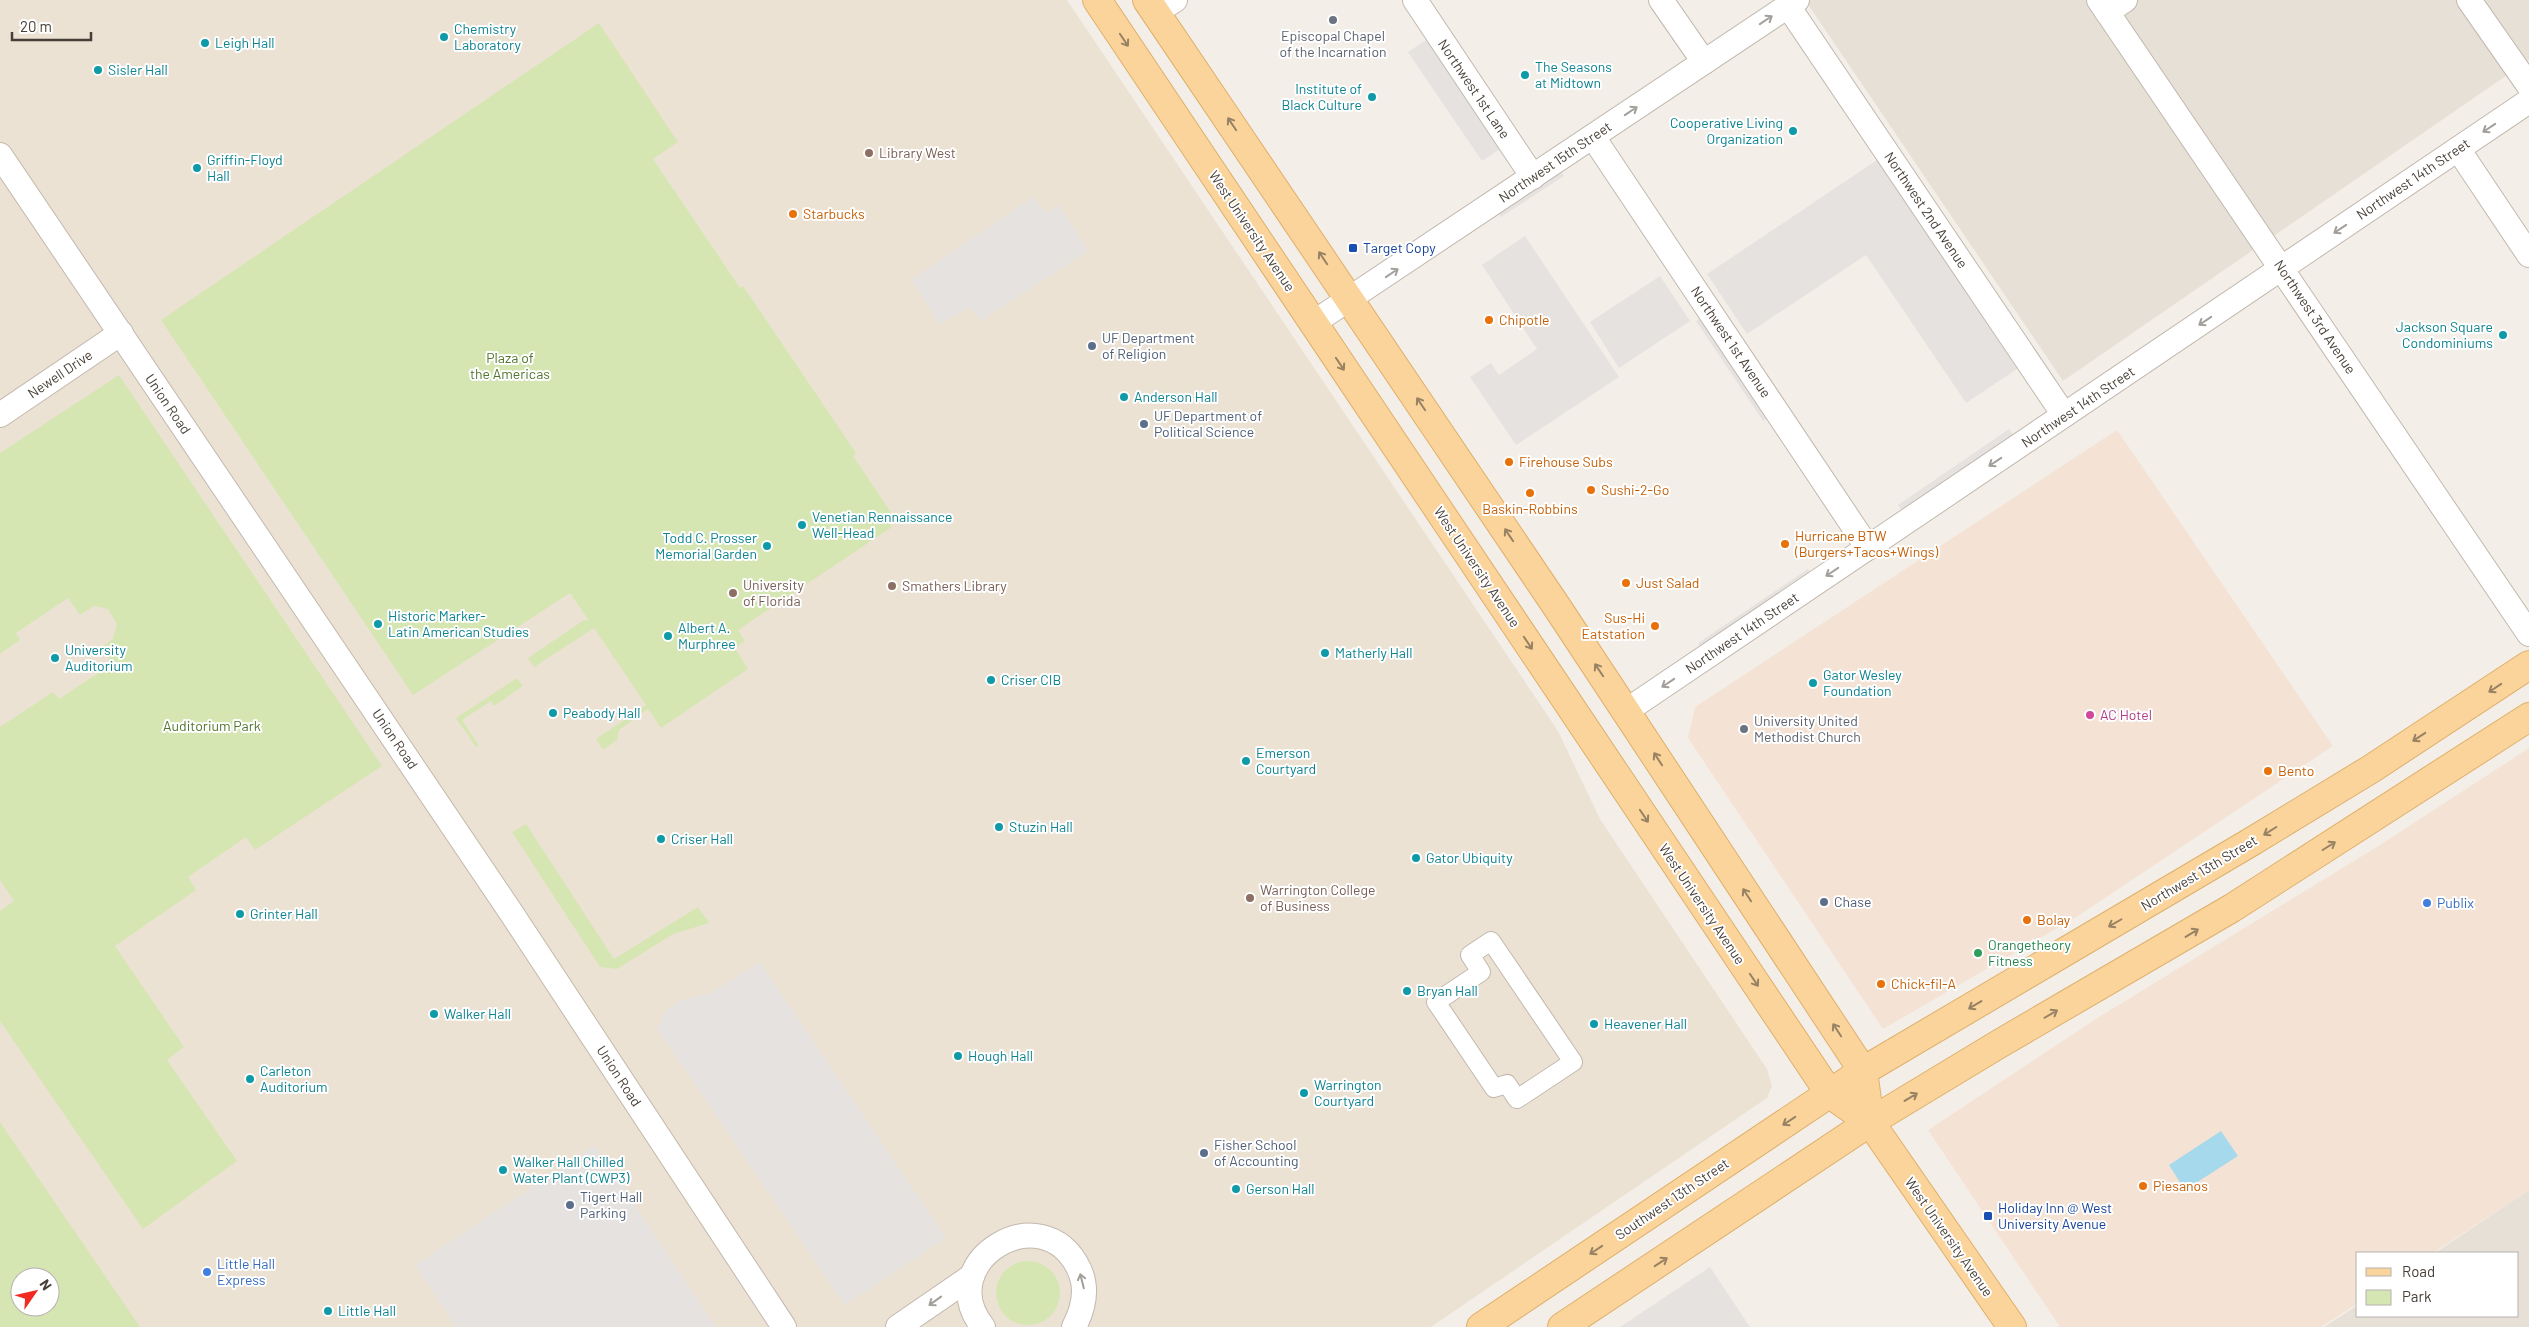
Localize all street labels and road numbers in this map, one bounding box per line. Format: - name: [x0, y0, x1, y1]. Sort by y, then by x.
- street label: Northwest 1st Lane: [1435, 36, 1514, 142]
- street label: Northwest 15th Street: [1495, 118, 1614, 206]
- street label: Northwest 14th Street: [2353, 134, 2473, 223]
- street label: Northwest 2nd Avenue: [1881, 148, 1972, 271]
- street label: West University Avenue: [1206, 167, 1299, 294]
- street label: Northwest 3rd Avenue: [2271, 256, 2360, 377]
- street label: Northwest 1st Avenue: [1688, 283, 1775, 401]
- street label: Newell Drive: [24, 346, 95, 401]
- street label: Northwest 14th Street: [2018, 362, 2138, 451]
- street label: Union Road: [142, 370, 195, 437]
- street label: West University Avenue: [1431, 503, 1524, 630]
- street label: Northwest 14th Street: [1682, 588, 1802, 677]
- street label: Union Road: [369, 705, 422, 772]
- street label: Northwest 13th Street: [2138, 831, 2260, 914]
- street label: West University Avenue: [1656, 840, 1749, 967]
- street label: Union Road: [593, 1042, 645, 1109]
- street label: Southwest 13th Street: [1612, 1154, 1732, 1243]
- street label: West University Avenue: [1902, 1174, 1997, 1300]

